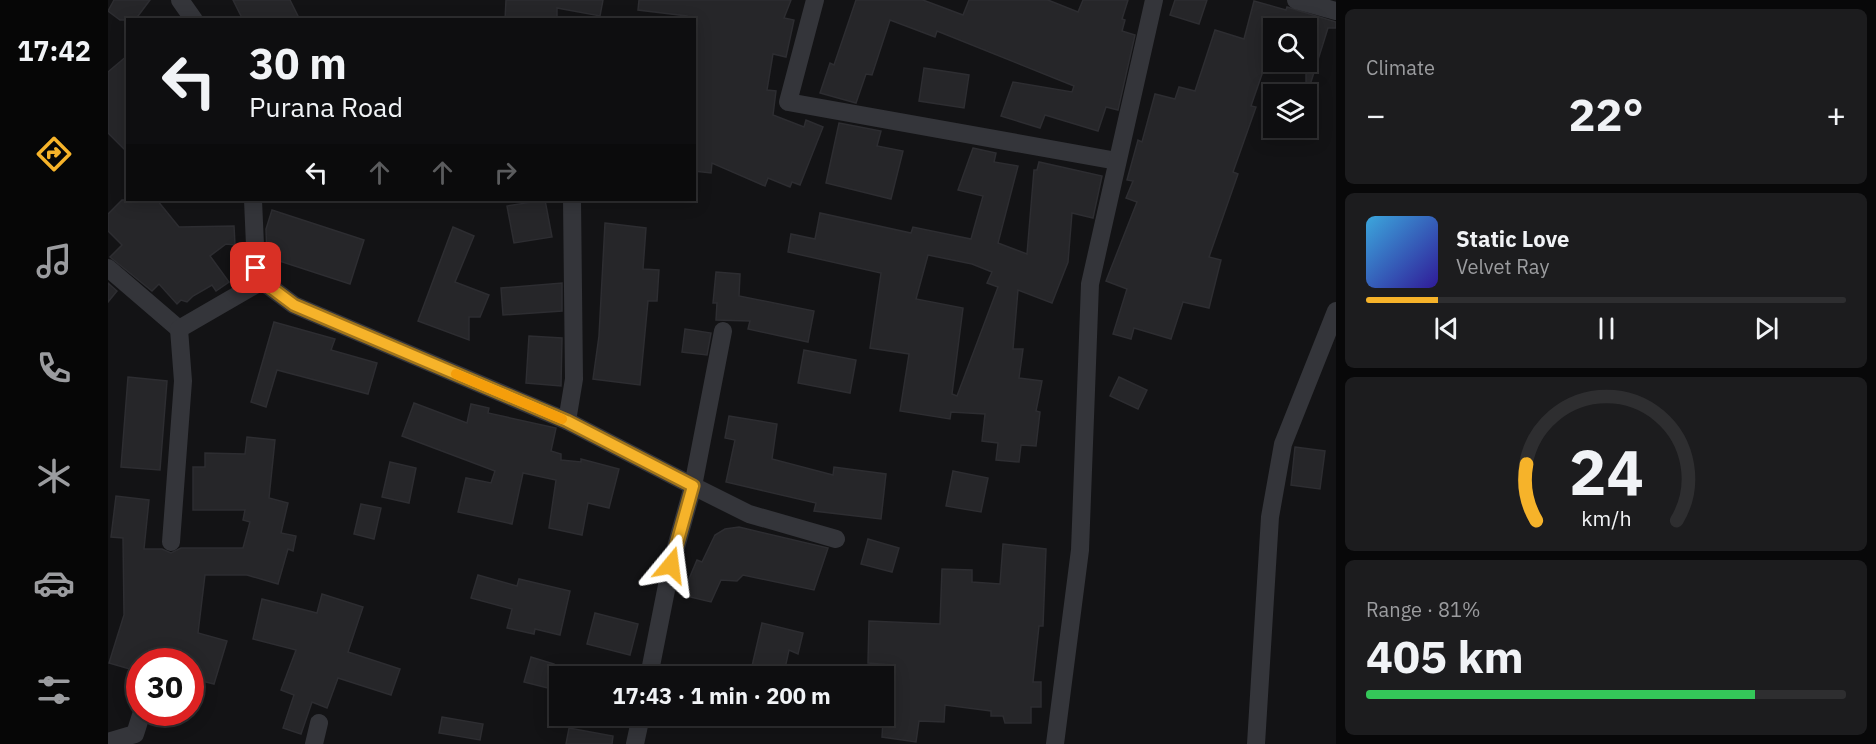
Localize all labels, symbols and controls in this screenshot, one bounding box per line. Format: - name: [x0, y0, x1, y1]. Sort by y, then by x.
- map controls: [1263, 18, 1317, 138]
- button: search: [1263, 18, 1317, 72]
- text: 17:42: [17, 33, 91, 68]
- text: 30 m: [249, 36, 347, 91]
- icon: left: [150, 42, 228, 120]
- text: Climate: [1366, 54, 1435, 81]
- button: layers: [1263, 84, 1317, 138]
- text: 22°: [1568, 85, 1644, 143]
- text: Purana Road: [249, 89, 403, 124]
- text: −: [1366, 93, 1386, 136]
- text: +: [1826, 93, 1846, 136]
- icon: directions: [33, 133, 75, 175]
- icon: left: [300, 156, 333, 189]
- icon: ahead: [363, 156, 396, 189]
- icon: ahead: [426, 156, 459, 189]
- icon: right: [489, 156, 522, 189]
- text: Static Love: [1456, 224, 1569, 253]
- icon: music: [33, 240, 75, 282]
- pin: [230, 242, 281, 293]
- icon: arrive: [239, 251, 272, 284]
- text: Velvet Ray: [1456, 253, 1549, 280]
- icon: previous: [1430, 312, 1463, 345]
- icon: pause: [1590, 312, 1623, 345]
- icon: next: [1750, 312, 1783, 345]
- icon: phone: [33, 347, 75, 389]
- text: 24: [1569, 431, 1643, 512]
- icon: climate: [33, 455, 75, 497]
- text: km/h: [1581, 504, 1631, 532]
- position arrow: [639, 533, 703, 597]
- icon: car: [33, 562, 75, 604]
- text: Range · 81%: [1366, 596, 1481, 623]
- text: 405 km: [1366, 627, 1524, 685]
- speed limit sign: 30: [126, 648, 204, 726]
- icon: filters: [33, 669, 75, 711]
- text: 17:43 · 1 min · 200 m: [612, 681, 831, 710]

